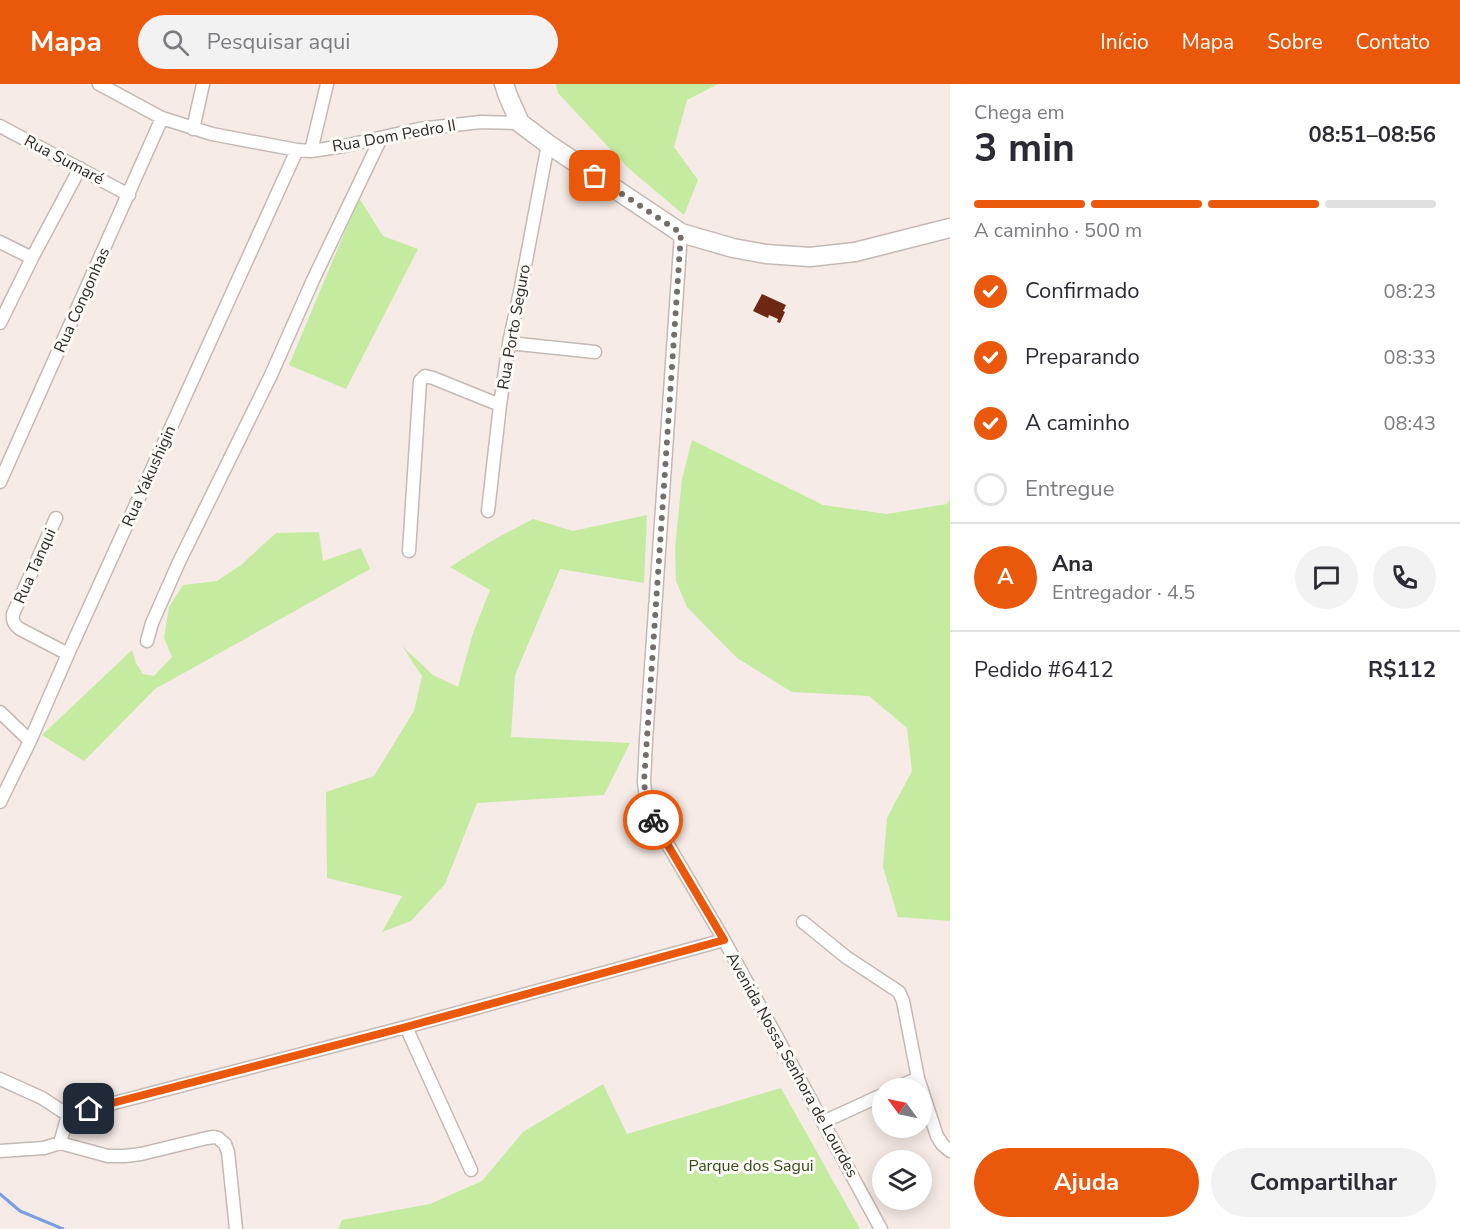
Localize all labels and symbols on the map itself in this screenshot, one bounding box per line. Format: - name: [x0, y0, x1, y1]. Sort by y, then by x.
- street label: Rua Dom Pedro II: [330, 114, 458, 158]
- street label: Rua Sumaré: [20, 130, 108, 190]
- pin: [569, 150, 620, 201]
- street label: Rua Congonhas: [49, 244, 115, 356]
- street label: Rua Porto Seguro: [492, 263, 536, 391]
- street label: Rua Yakushigin: [117, 422, 181, 530]
- street label: Rua Tanqui: [9, 525, 61, 607]
- courier: [623, 790, 683, 850]
- street label: Avenida Nossa Senhora de Lourdes: [721, 948, 863, 1182]
- north arrow: [872, 1078, 932, 1138]
- pin: [63, 1083, 114, 1134]
- park label: Parque dos Sagui: [688, 1155, 814, 1177]

